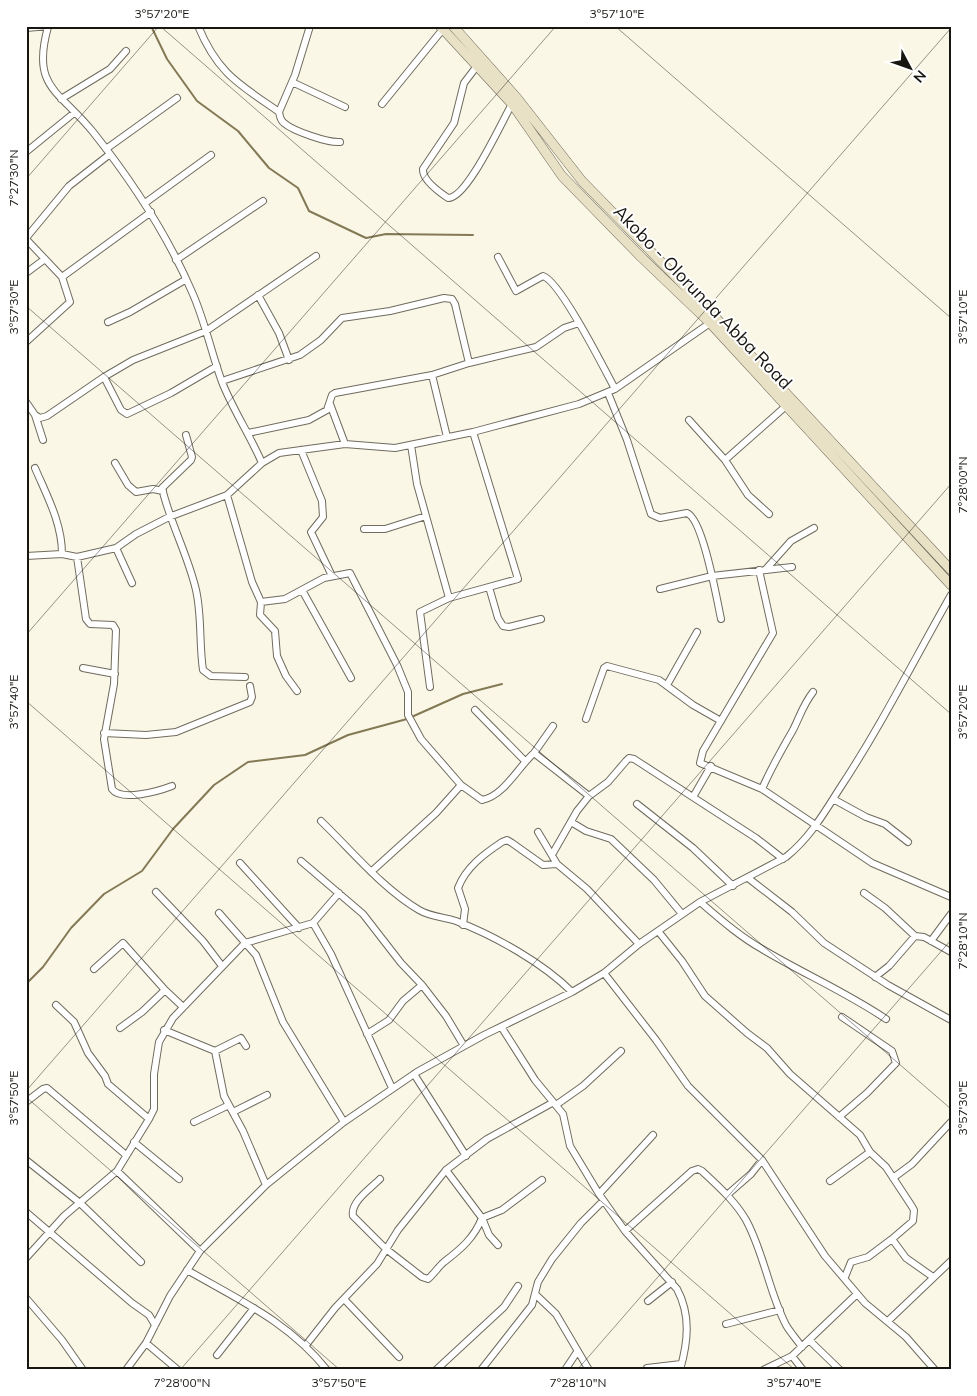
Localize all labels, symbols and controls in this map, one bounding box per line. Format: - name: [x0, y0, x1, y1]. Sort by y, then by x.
- text: 3°57'20"E: [135, 6, 189, 21]
- text: 3°57'10"E: [590, 6, 644, 21]
- north arrow: [884, 42, 934, 92]
- text: N: [910, 67, 930, 86]
- text: 7°27'30"N: [6, 150, 21, 206]
- street label: Akobo - Olorunda Abba Road: [609, 200, 797, 394]
- text: 3°57'30"E: [6, 280, 21, 334]
- text: 3°57'10"E: [955, 290, 970, 344]
- text: 7°28'00"N: [955, 457, 970, 513]
- text: 3°57'40"E: [6, 675, 21, 729]
- text: 3°57'20"E: [955, 685, 970, 739]
- text: 7°28'10"N: [955, 913, 970, 969]
- text: 3°57'50"E: [6, 1071, 21, 1125]
- text: 3°57'30"E: [955, 1081, 970, 1135]
- text: 7°28'00"N: [154, 1375, 210, 1390]
- text: 3°57'50"E: [312, 1375, 366, 1390]
- text: 7°28'10"N: [550, 1375, 606, 1390]
- text: 3°57'40"E: [767, 1375, 821, 1390]

